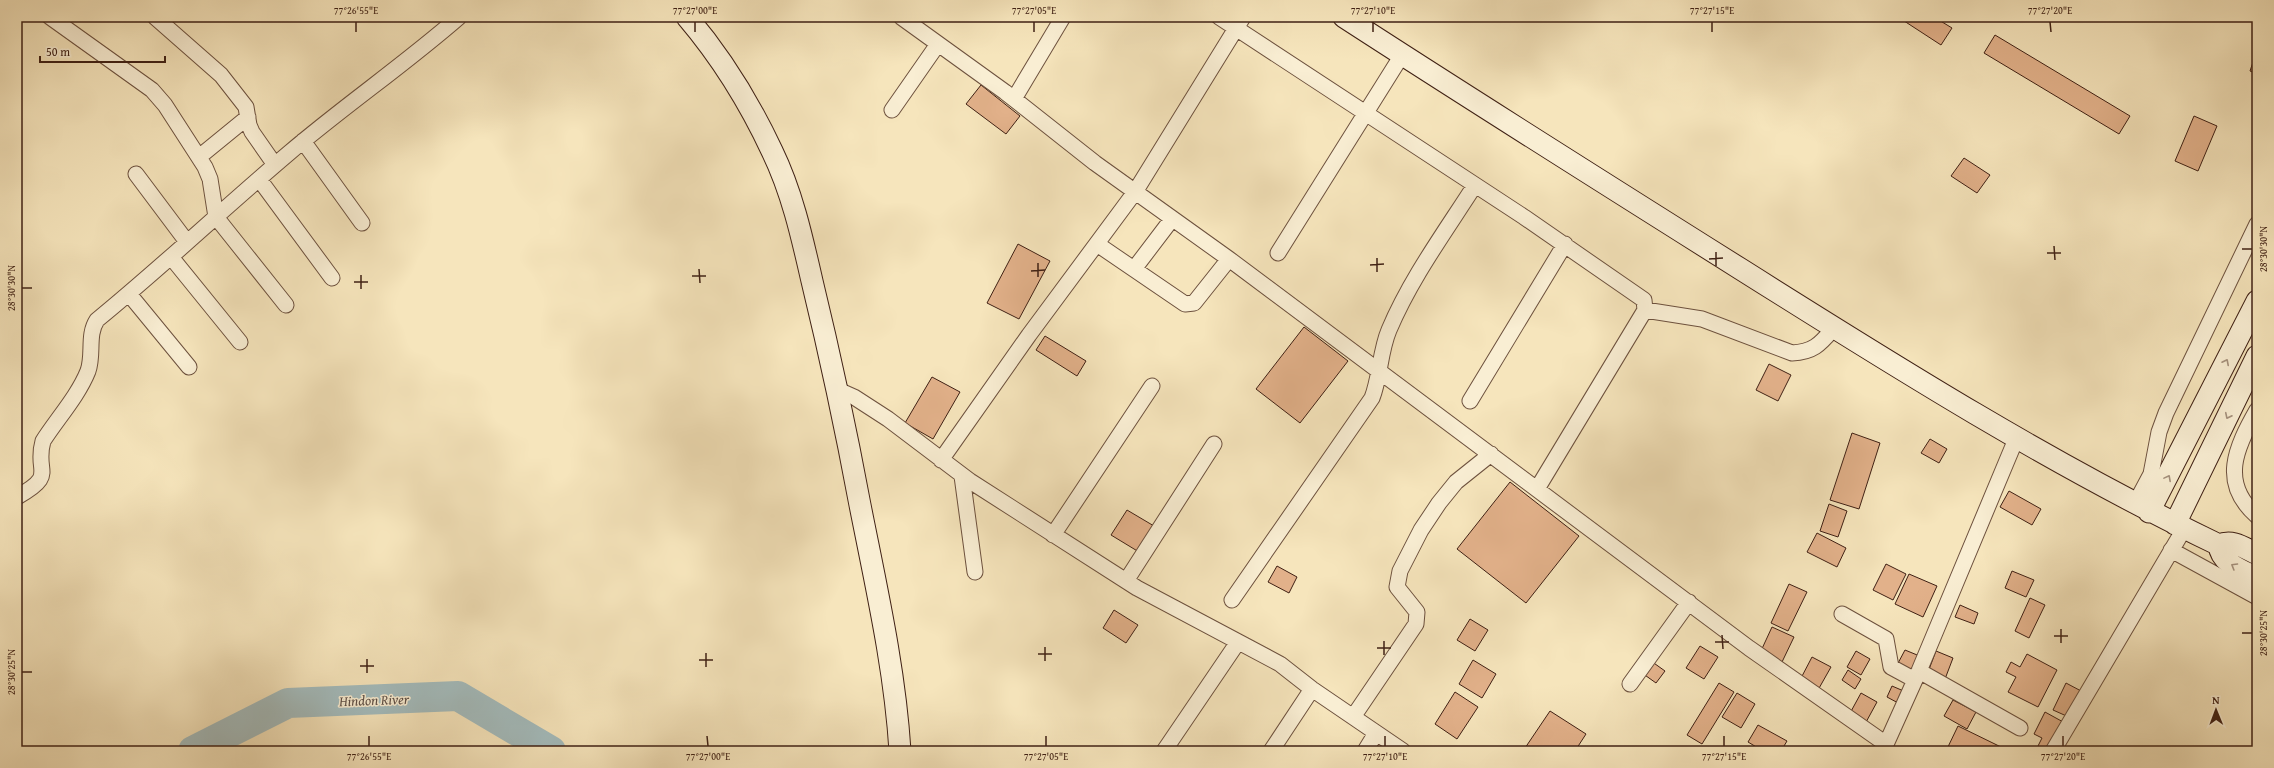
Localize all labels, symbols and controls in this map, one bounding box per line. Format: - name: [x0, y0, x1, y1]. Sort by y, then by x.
- text: 77°26'55"E: [334, 3, 378, 18]
- text: 77°27'00"E: [673, 3, 717, 18]
- text: 77°27'05"E: [1012, 3, 1056, 18]
- text: 77°27'10"E: [1351, 3, 1395, 18]
- text: 77°27'15"E: [1690, 3, 1734, 18]
- text: 77°27'20"E: [2028, 3, 2072, 18]
- scale bar: [40, 38, 165, 64]
- text: 50 m: [46, 43, 70, 60]
- text: 28°30'30"N: [2256, 226, 2271, 272]
- text: 28°30'30"N: [4, 265, 19, 311]
- one-way arrow: [2222, 359, 2229, 366]
- one-way arrow: [2225, 412, 2233, 420]
- one-way arrow: [2163, 475, 2171, 482]
- one-way arrow: [2231, 563, 2238, 570]
- text: 28°30'25"N: [2256, 610, 2271, 656]
- text: 28°30'25"N: [4, 649, 19, 695]
- water label: Hindon River: [338, 689, 410, 711]
- north arrow: [2196, 690, 2236, 730]
- text: N: [2212, 692, 2220, 708]
- text: 77°26'55"E: [347, 749, 391, 764]
- text: 77°27'00"E: [686, 749, 730, 764]
- text: 77°27'05"E: [1024, 749, 1068, 764]
- text: 77°27'10"E: [1363, 749, 1407, 764]
- text: 77°27'15"E: [1702, 749, 1746, 764]
- text: 77°27'20"E: [2041, 749, 2085, 764]

